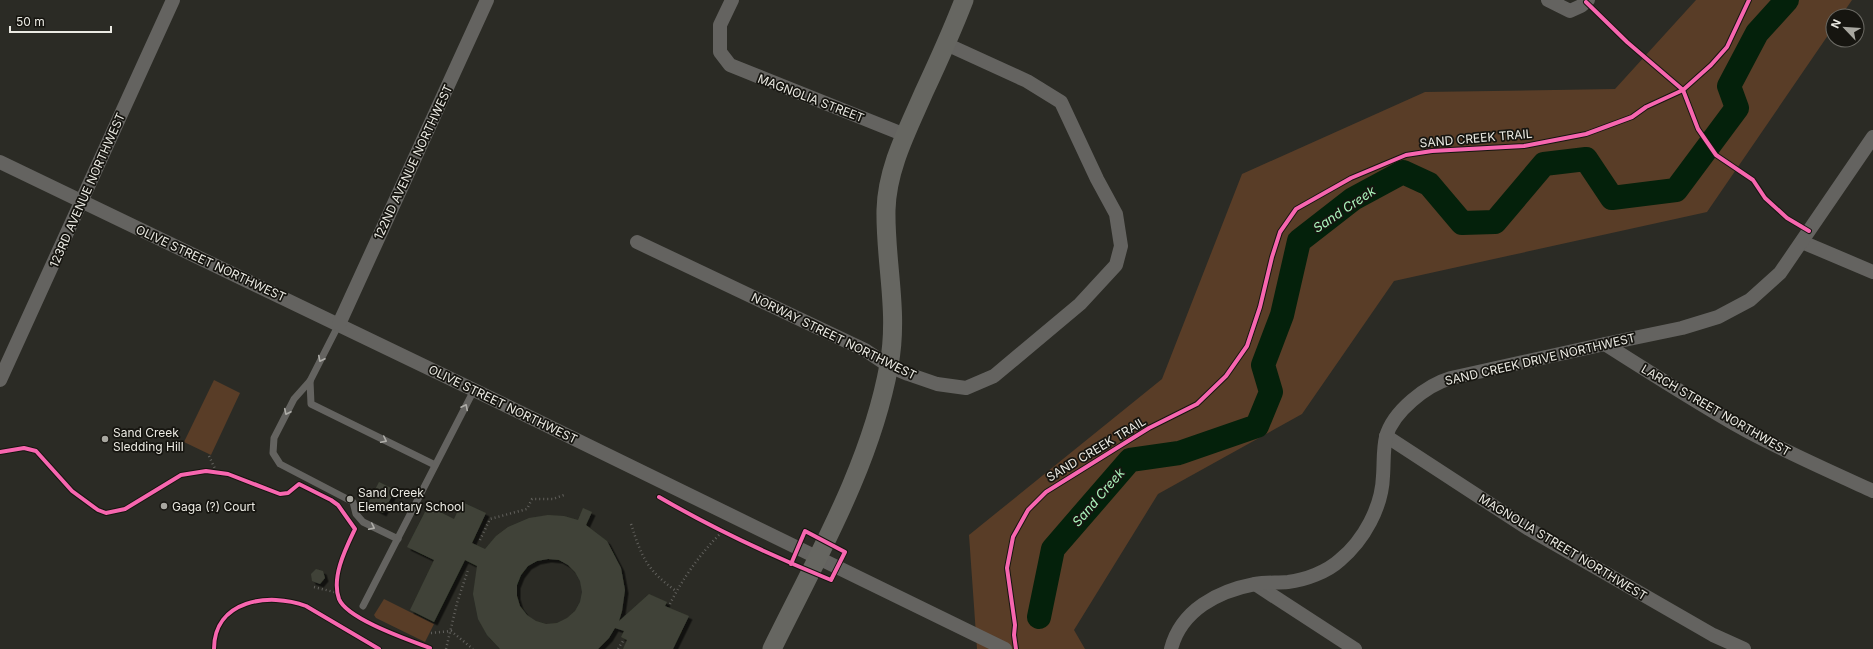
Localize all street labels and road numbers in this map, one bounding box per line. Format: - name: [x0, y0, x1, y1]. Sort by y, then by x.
- street label: MAGNOLIA STREET: [756, 71, 867, 125]
- street label: 122ND AVENUE NORTHWEST: [370, 82, 456, 242]
- street label: 123RD AVENUE NORTHWEST: [46, 110, 128, 270]
- street label: SAND CREEK TRAIL: [1419, 126, 1533, 150]
- street label: OLIVE STREET NORTHWEST: [134, 222, 289, 305]
- street label: NORWAY STREET NORTHWEST: [749, 289, 919, 383]
- street label: SAND CREEK DRIVE NORTHWEST: [1443, 330, 1637, 388]
- street label: OLIVE STREET NORTHWEST: [426, 361, 580, 447]
- street label: LARCH STREET NORTHWEST: [1639, 361, 1793, 459]
- street label: SAND CREEK TRAIL: [1044, 413, 1149, 485]
- street label: MAGNOLIA STREET NORTHWEST: [1476, 491, 1650, 603]

